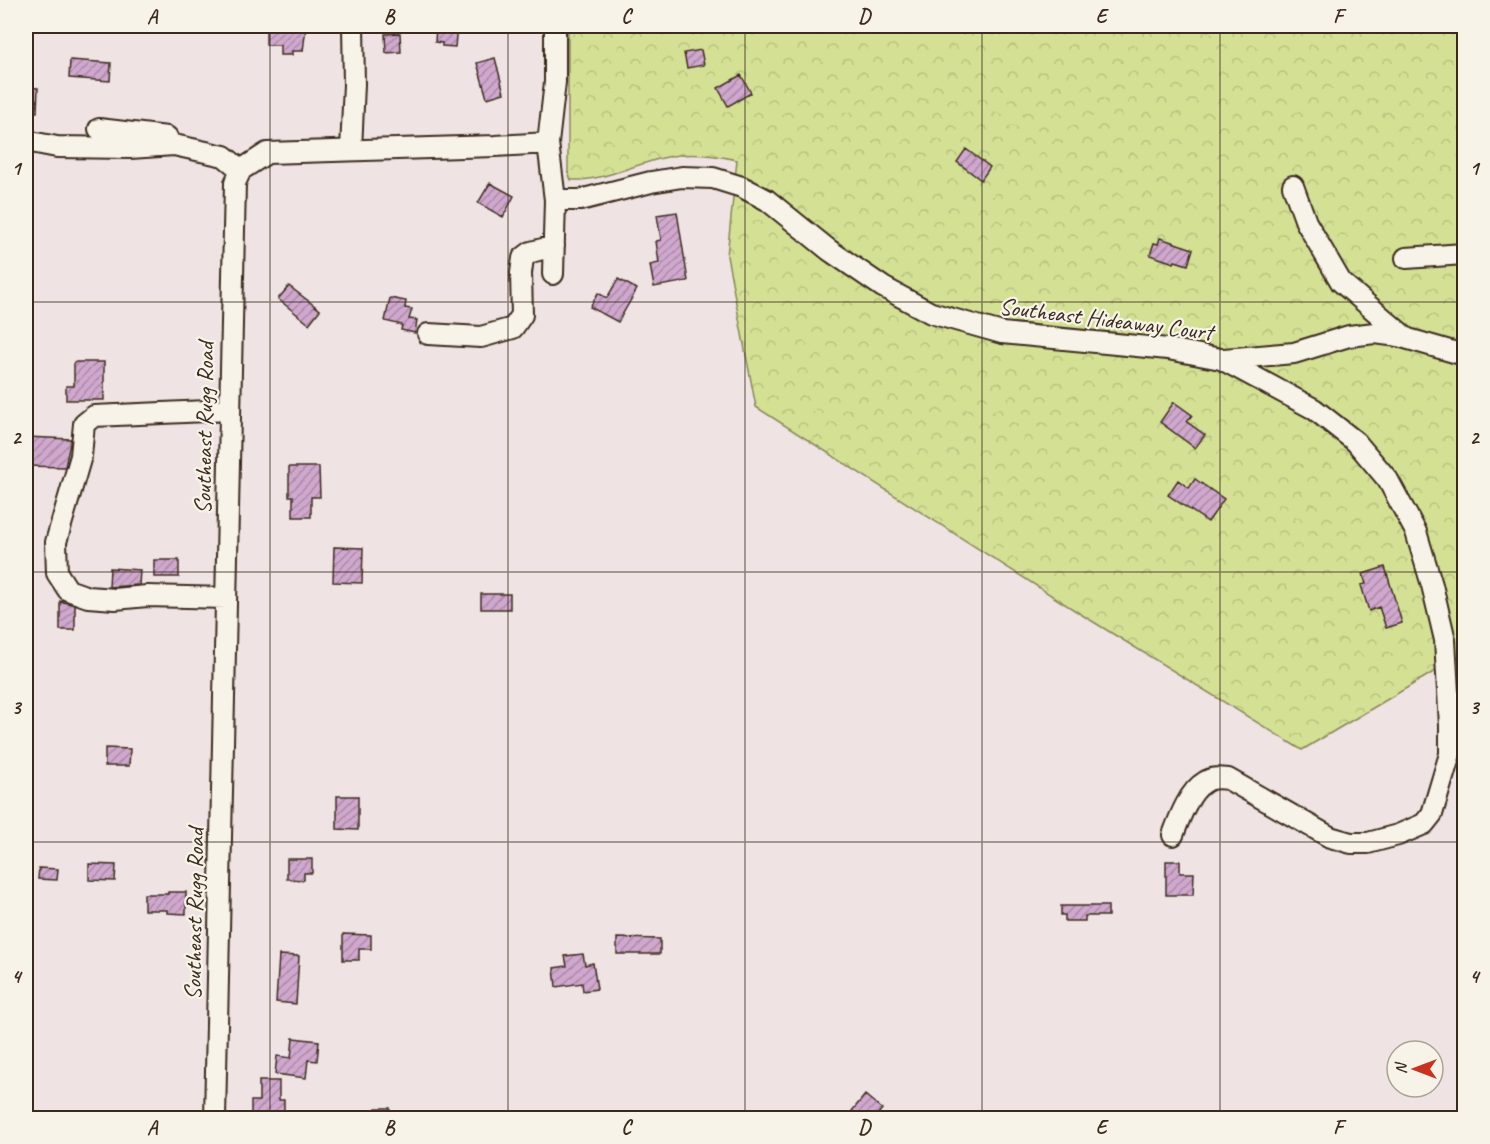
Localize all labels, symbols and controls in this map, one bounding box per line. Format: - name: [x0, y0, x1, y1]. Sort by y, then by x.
- text: A: [147, 4, 159, 29]
- text: B: [384, 4, 396, 29]
- text: C: [621, 4, 633, 29]
- text: D: [858, 4, 872, 29]
- text: E: [1096, 4, 1110, 29]
- text: F: [1333, 4, 1347, 29]
- text: 1: [12, 156, 23, 181]
- text: 1: [1470, 156, 1481, 181]
- street label: Southeast Hideaway Court: [998, 291, 1217, 347]
- street label: Southeast Rugg Road: [187, 338, 221, 514]
- text: 2: [12, 425, 23, 450]
- text: 2: [1470, 425, 1481, 450]
- text: 3: [12, 695, 23, 720]
- text: 3: [1470, 695, 1481, 720]
- street label: Southeast Rugg Road: [177, 824, 211, 1000]
- text: 4: [12, 964, 24, 989]
- text: 4: [1470, 964, 1482, 989]
- north arrow: [1385, 1039, 1445, 1099]
- text: N: [1391, 1061, 1411, 1074]
- text: A: [147, 1115, 159, 1140]
- text: B: [384, 1115, 396, 1140]
- text: C: [621, 1115, 633, 1140]
- text: D: [858, 1115, 872, 1140]
- text: E: [1096, 1115, 1110, 1140]
- text: F: [1333, 1115, 1347, 1140]

